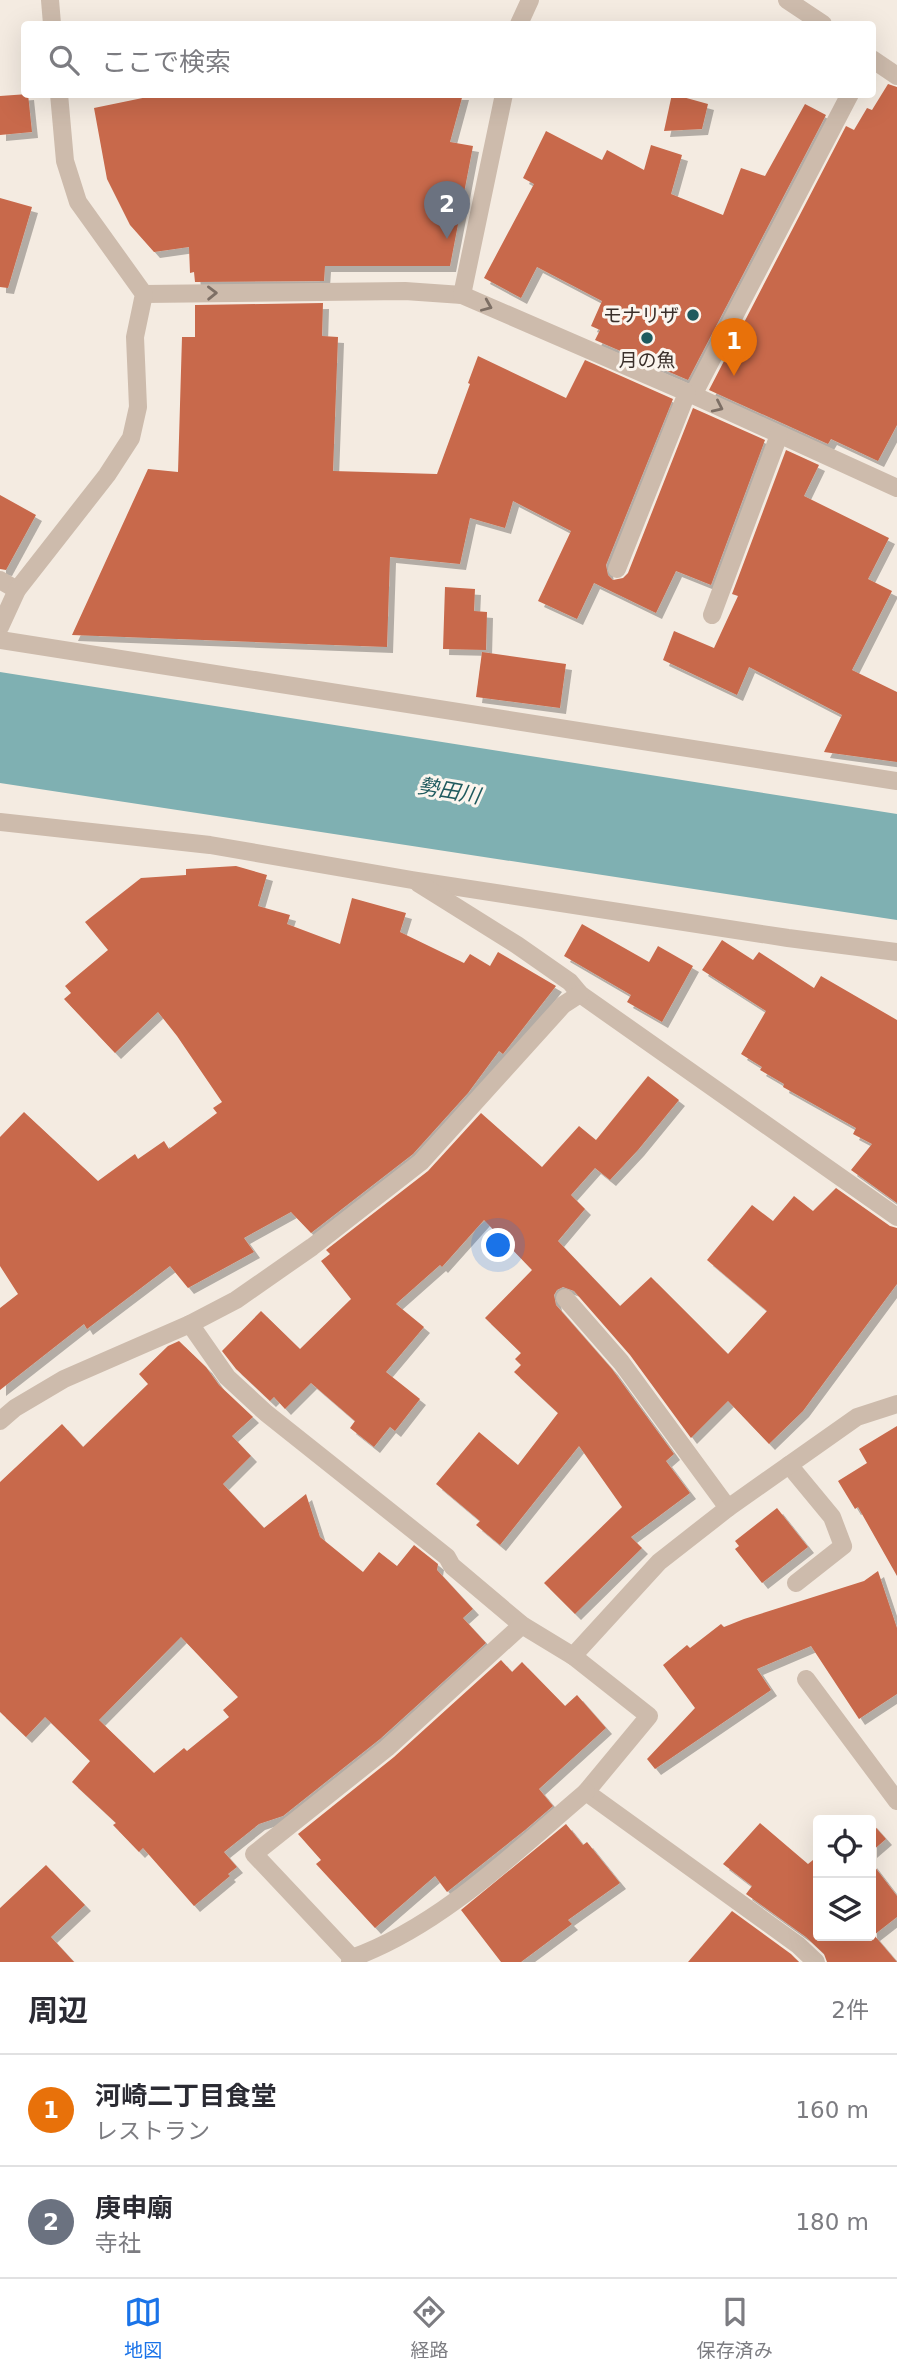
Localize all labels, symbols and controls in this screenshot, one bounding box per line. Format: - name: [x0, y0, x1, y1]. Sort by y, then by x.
- search box: [21, 21, 876, 98]
- icon: search: [45, 41, 83, 79]
- text: ここで検索: [101, 47, 231, 77]
- pin: 2: [424, 181, 470, 239]
- one-way arrow: [208, 285, 218, 301]
- one-way arrow: [479, 298, 492, 312]
- place label: モナリザ: [603, 304, 679, 326]
- marker: モナリザ: [685, 307, 701, 323]
- pin: 1: [711, 318, 757, 376]
- marker: 月の魚: [639, 330, 655, 346]
- place label: 月の魚: [618, 349, 676, 371]
- one-way arrow: [710, 399, 723, 413]
- water label: 勢田川: [416, 774, 484, 809]
- your location: [481, 1228, 515, 1262]
- map controls: [813, 1815, 876, 1941]
- button: locate: [813, 1815, 876, 1878]
- button: layers: [813, 1878, 876, 1941]
- text: 周辺: [28, 1993, 88, 2028]
- text: 2件: [831, 1997, 869, 2023]
- text: 河崎二丁目食堂: [95, 2081, 277, 2111]
- text: 1: [43, 2097, 59, 2123]
- text: 160 m: [795, 2097, 869, 2123]
- text: レストラン: [95, 2118, 210, 2144]
- text: 庚申廟: [95, 2193, 173, 2223]
- text: 2: [43, 2209, 59, 2235]
- text: 180 m: [795, 2209, 869, 2235]
- text: 寺社: [95, 2230, 141, 2256]
- tab: 地図: [124, 2293, 162, 2362]
- tab: 経路: [410, 2293, 449, 2362]
- tab: 保存済み: [697, 2293, 773, 2362]

